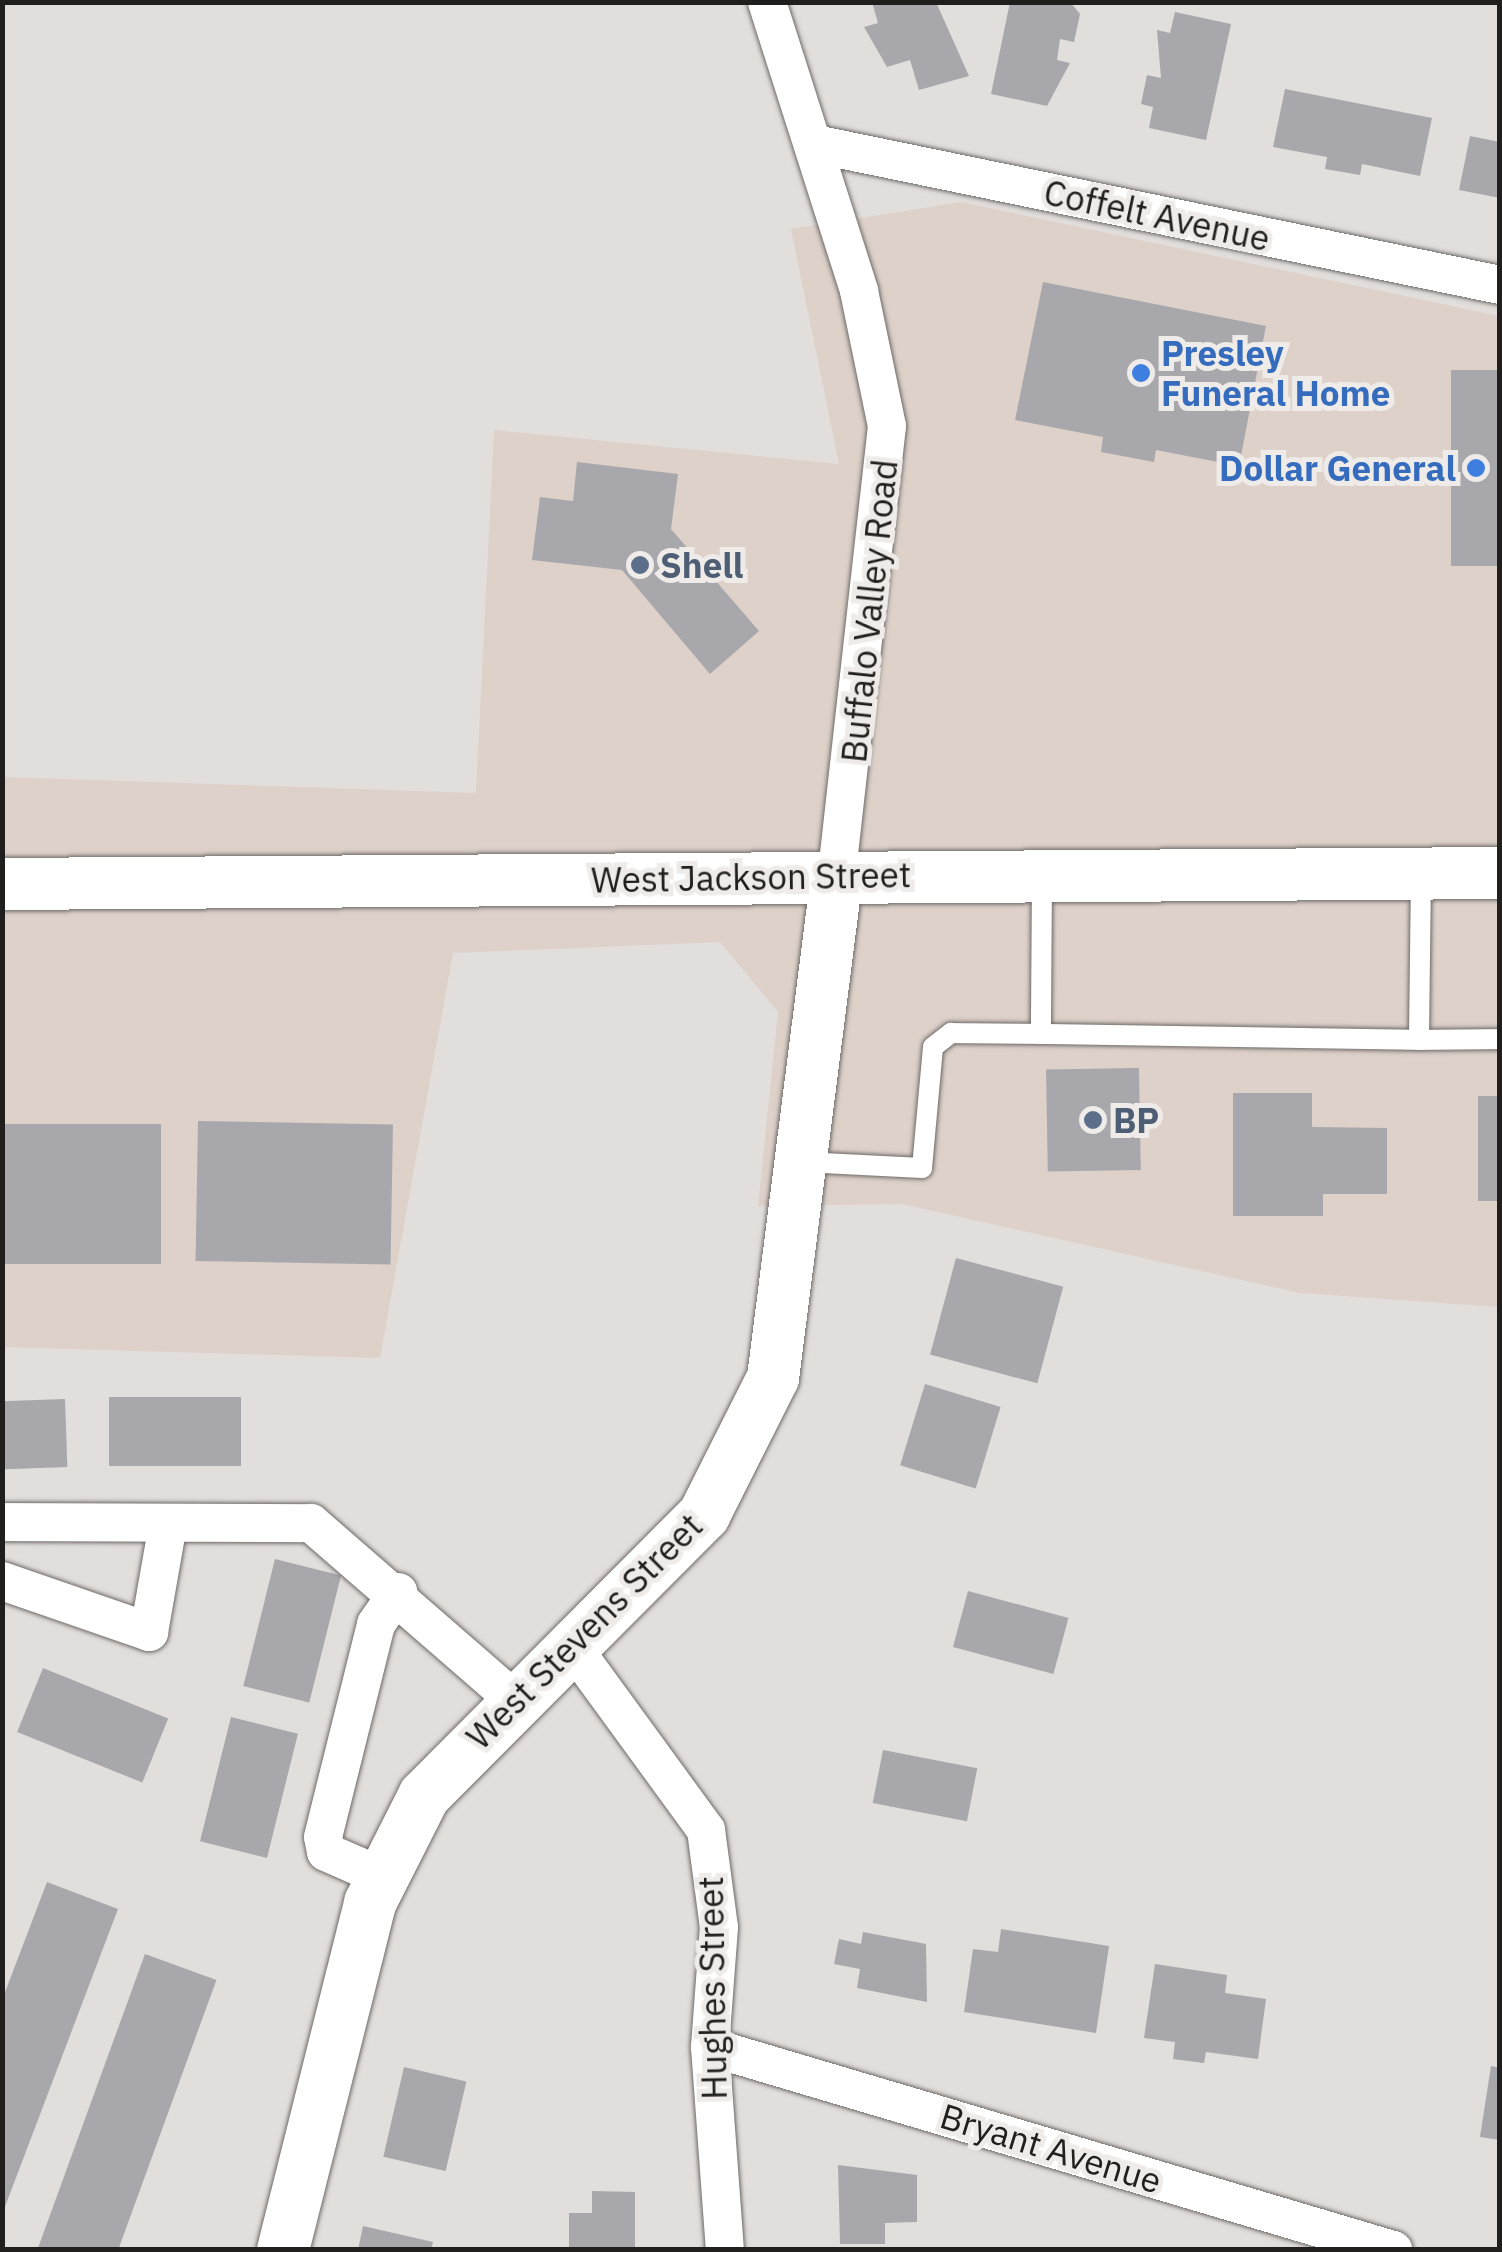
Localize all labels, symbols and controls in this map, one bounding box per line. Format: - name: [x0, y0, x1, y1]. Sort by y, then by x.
- street label: Coffelt Avenue: [1040, 171, 1274, 259]
- place label: Presley Funeral Home: [1161, 332, 1390, 414]
- marker: Presley Funeral Home: [1130, 362, 1152, 384]
- place label: Dollar General: [1219, 447, 1456, 489]
- street label: Buffalo Valley Road: [832, 457, 906, 765]
- marker: Dollar General: [1465, 457, 1487, 479]
- place label: Shell: [660, 544, 743, 586]
- marker: Shell: [629, 554, 651, 576]
- street label: West Jackson Street: [591, 853, 911, 901]
- place label: BP: [1113, 1099, 1159, 1141]
- marker: BP: [1082, 1109, 1104, 1131]
- street label: West Stevens Street: [457, 1504, 711, 1758]
- street label: Hughes Street: [689, 1876, 735, 2100]
- street label: Bryant Avenue: [935, 2094, 1167, 2202]

